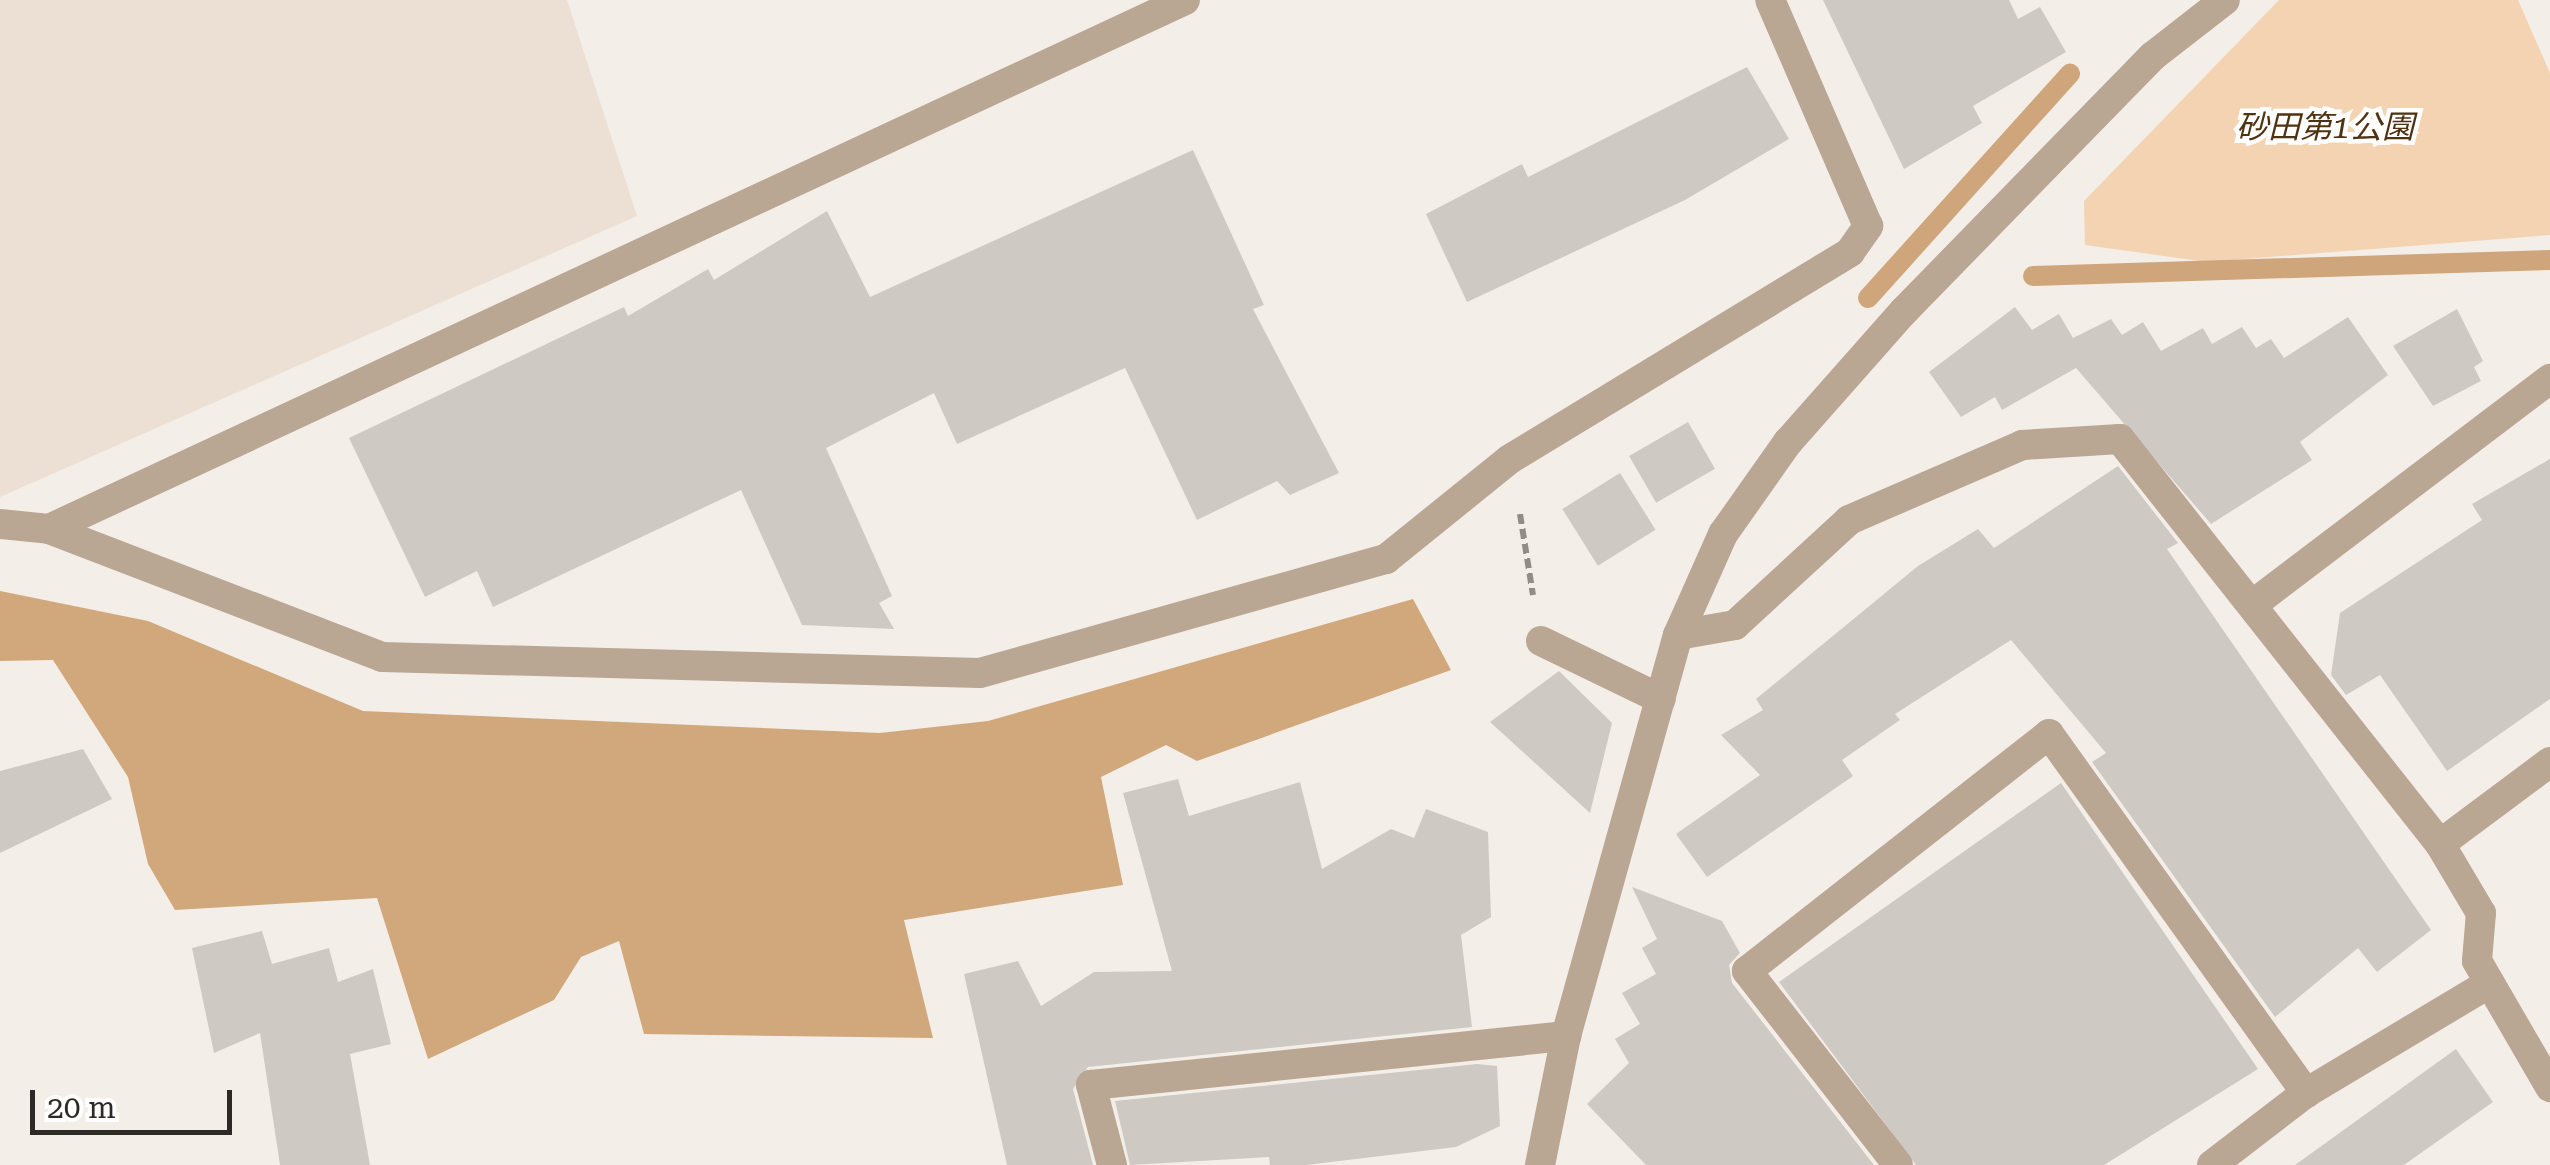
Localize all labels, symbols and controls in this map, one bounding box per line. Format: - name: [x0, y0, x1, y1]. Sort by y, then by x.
- park label: 砂田第1公園: [2236, 108, 2414, 146]
- scale bar: [35, 1070, 238, 1132]
- text: 20 m: [47, 1090, 116, 1125]

